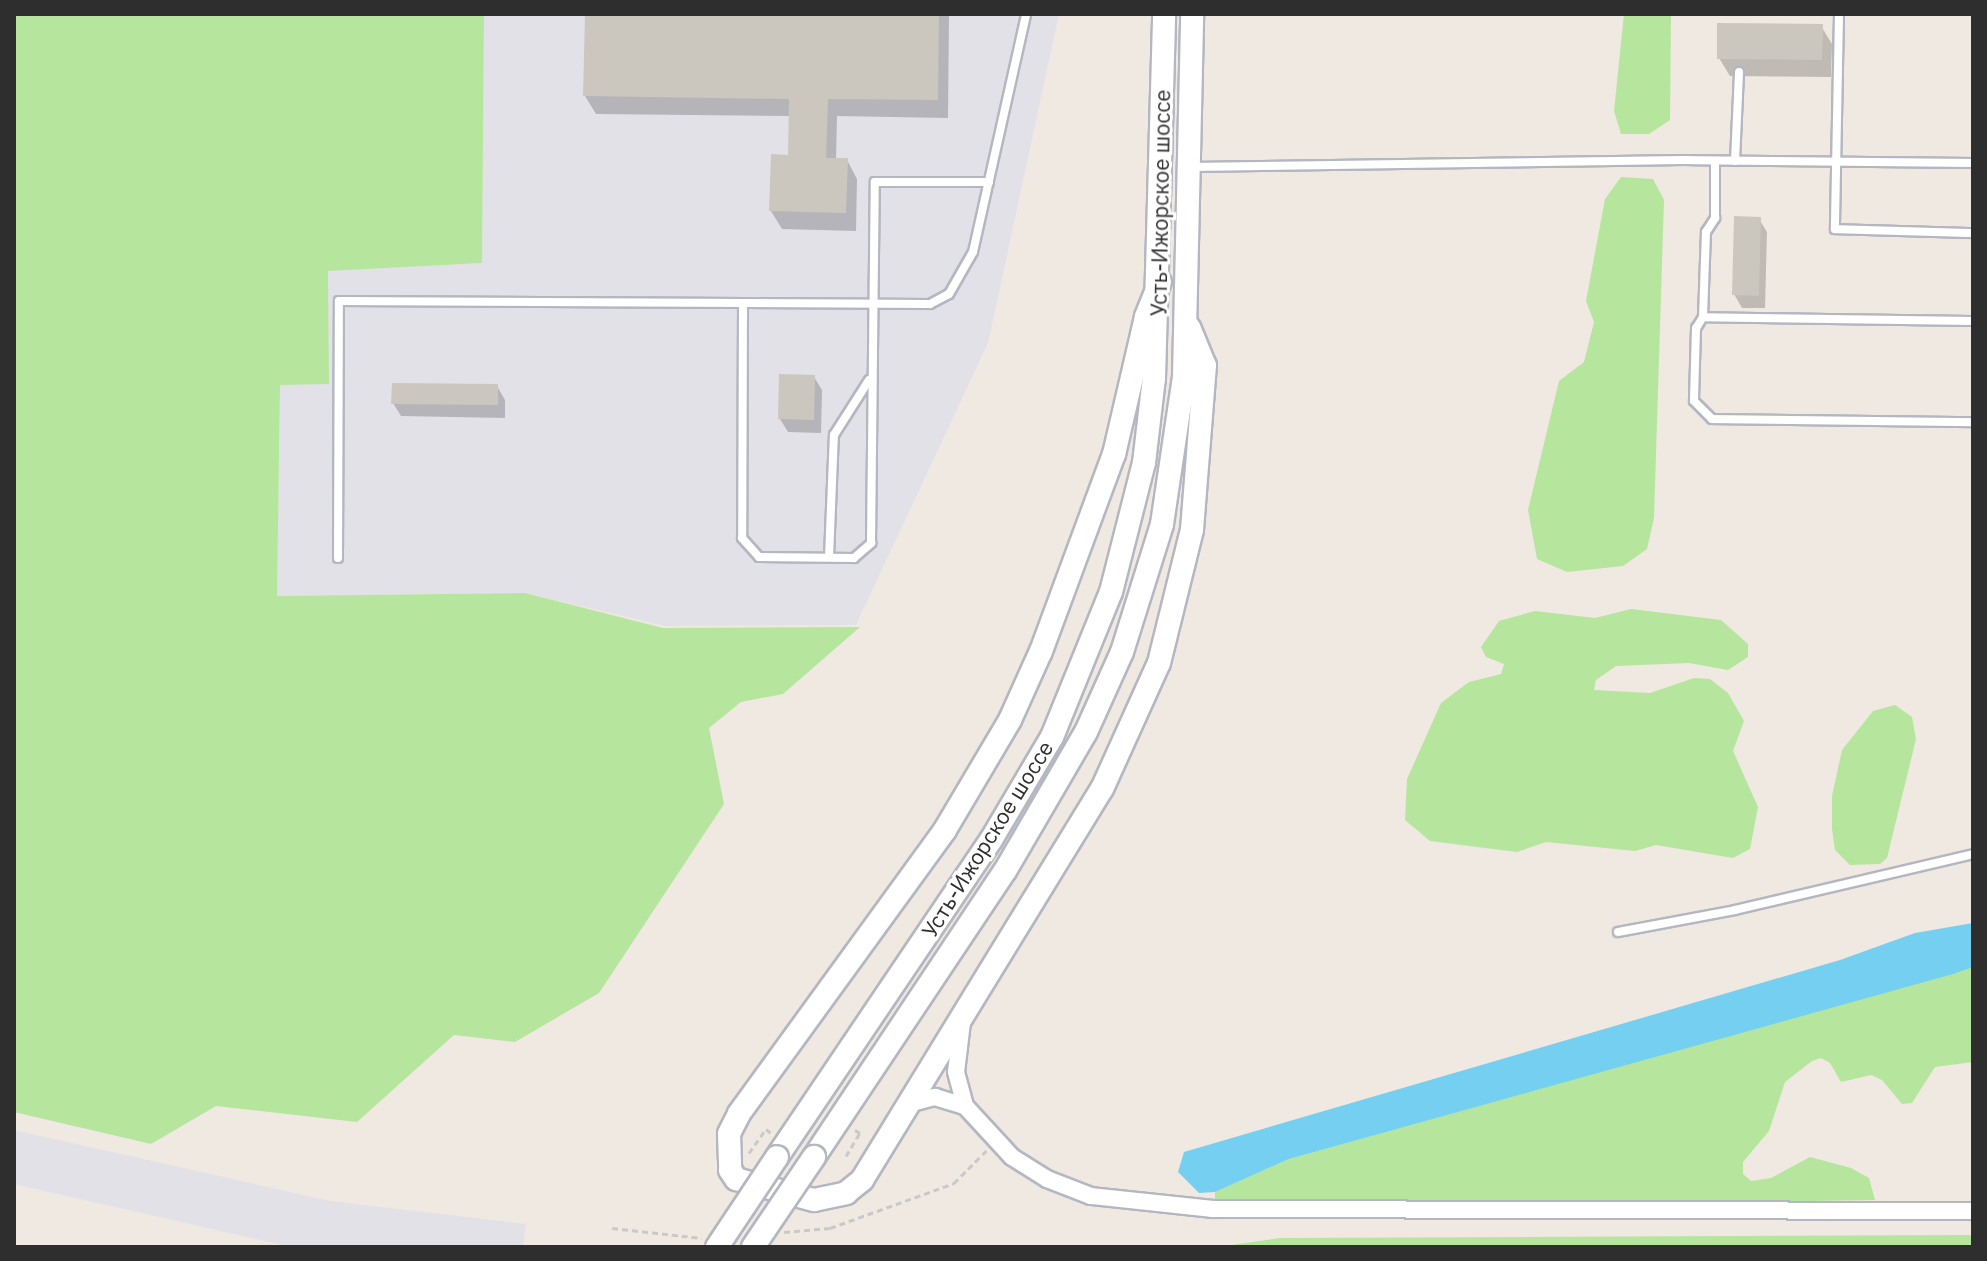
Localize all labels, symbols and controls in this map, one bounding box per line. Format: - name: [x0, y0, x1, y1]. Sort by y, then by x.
- street label: Усть-Ижорское шоссе: [1145, 89, 1175, 317]
- street label: Усть-Ижорское шоссе: [916, 736, 1058, 942]

